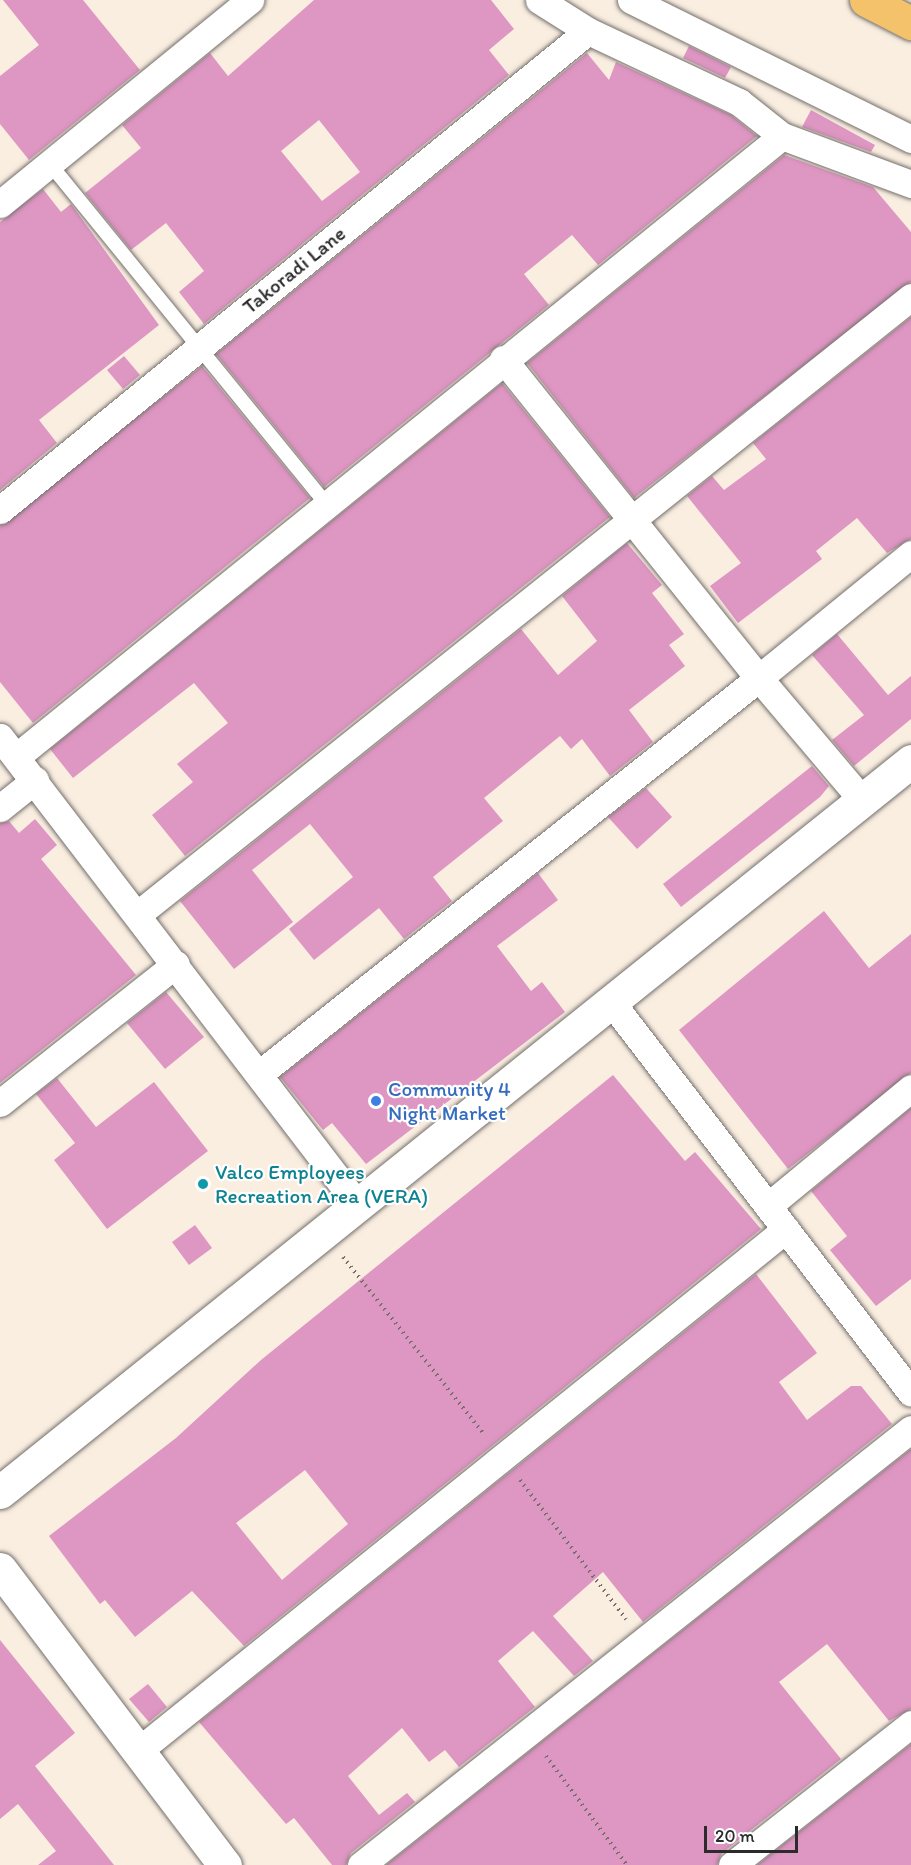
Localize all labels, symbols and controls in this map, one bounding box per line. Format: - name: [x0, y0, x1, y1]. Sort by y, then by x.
- street label: Takoradi Lane: [237, 221, 351, 319]
- place label: Community 4 Night Market: [388, 1076, 511, 1126]
- marker: Community 4 Night Market: [369, 1094, 383, 1108]
- place label: Valco Employees Recreation Area (VERA): [215, 1159, 428, 1209]
- marker: Valco Employees Recreation Area (VERA): [196, 1177, 210, 1191]
- scale bar: [707, 1814, 802, 1852]
- text: 20 m: [715, 1825, 755, 1847]

